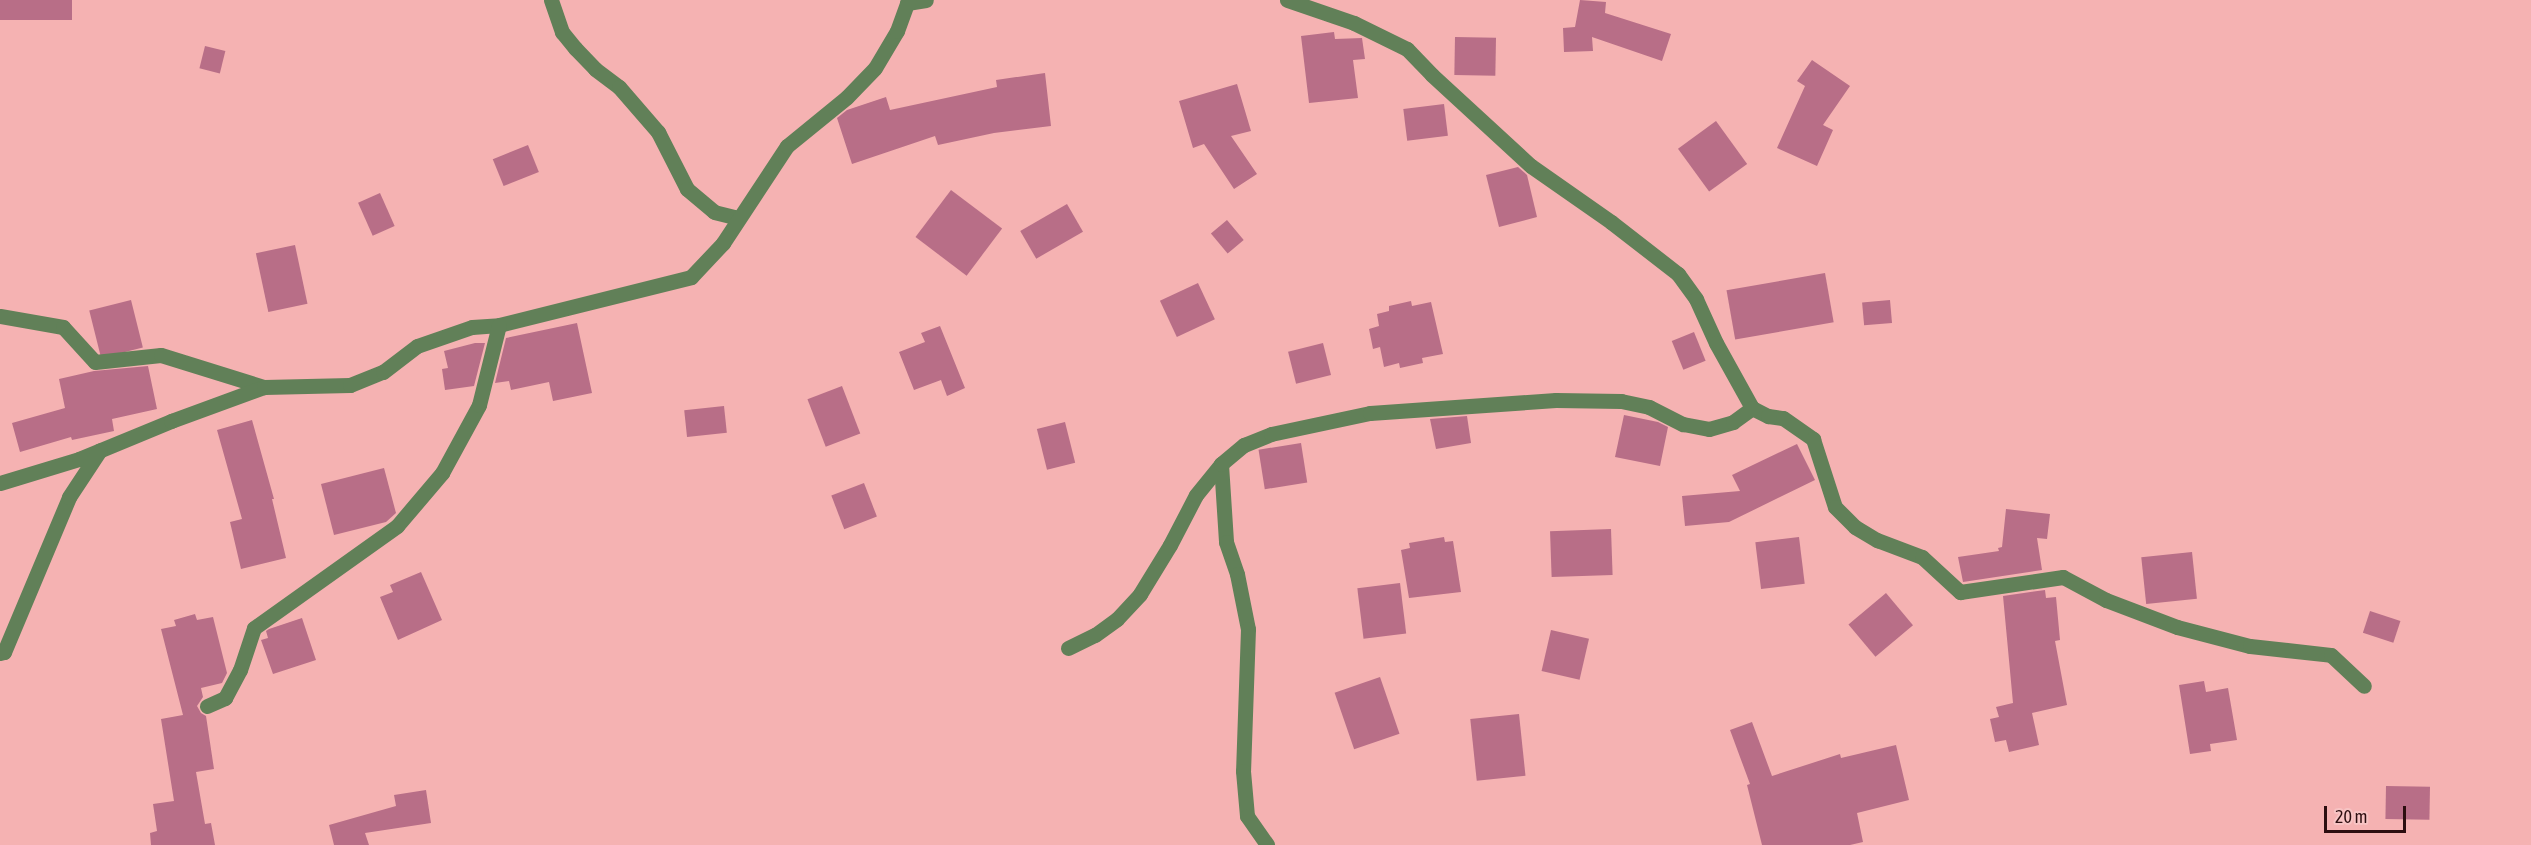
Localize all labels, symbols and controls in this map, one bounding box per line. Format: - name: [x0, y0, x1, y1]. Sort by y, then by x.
- scale bar: [2327, 794, 2410, 832]
- text: 20 m: [2335, 806, 2367, 827]

